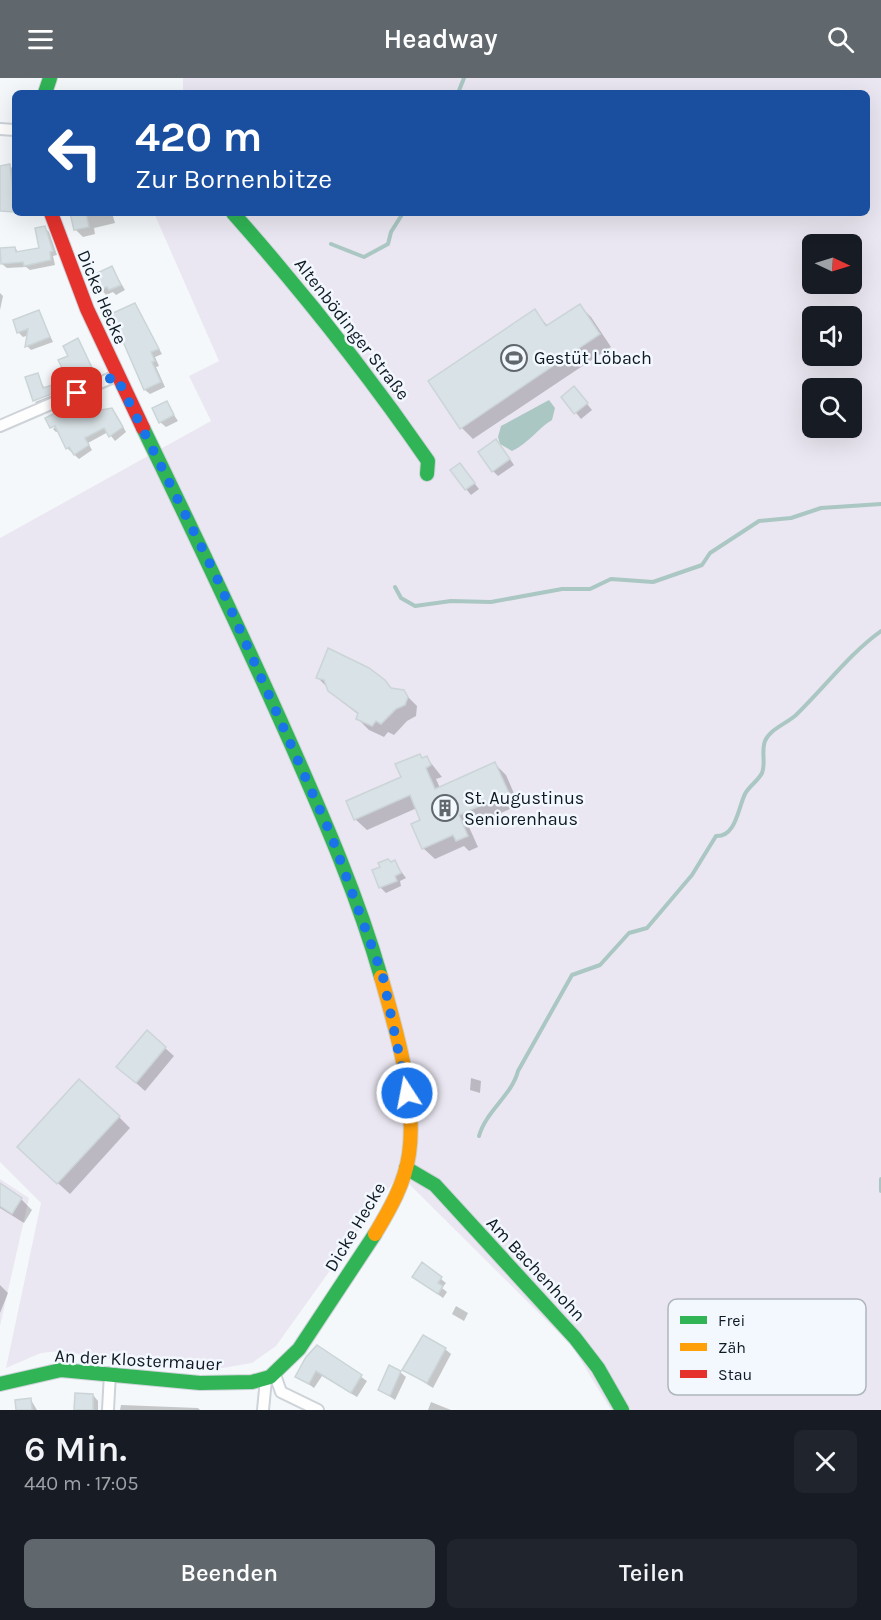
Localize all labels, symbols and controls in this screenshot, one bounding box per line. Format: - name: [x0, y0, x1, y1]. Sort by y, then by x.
- icon: menu: [24, 23, 57, 56]
- text: Headway: [384, 23, 497, 55]
- icon: search: [824, 23, 857, 56]
- text: 420 m: [135, 112, 262, 162]
- icon: left: [36, 114, 114, 192]
- text: Zur Bornenbitze: [135, 163, 332, 195]
- north arrow: [802, 234, 862, 294]
- map controls: [802, 234, 862, 438]
- street label: Dicke Hecke: [72, 247, 132, 347]
- street label: Altenbödinger Straße: [290, 254, 414, 404]
- button: sound: [802, 306, 862, 366]
- sports icon: Gestüt Löbach: [499, 343, 529, 373]
- place label: Gestüt Löbach: [534, 347, 652, 369]
- pin: [51, 367, 102, 418]
- icon: arrive: [60, 376, 93, 409]
- button: search: [802, 378, 862, 438]
- place label: St. Augustinus Seniorenhaus: [464, 787, 584, 830]
- building icon: St. Augustinus Seniorenhaus: [430, 793, 460, 823]
- position arrow: [375, 1061, 439, 1125]
- street label: Dicke Hecke: [320, 1178, 390, 1276]
- street label: Am Bachenhohn: [482, 1212, 590, 1326]
- legend: [668, 1299, 866, 1395]
- text: Frei: [718, 1311, 745, 1330]
- text: Zäh: [718, 1338, 746, 1357]
- street label: An der Klostermauer: [54, 1345, 223, 1375]
- text: Stau: [718, 1365, 752, 1384]
- text: 6 Min.: [24, 1428, 127, 1470]
- button: close: [794, 1430, 857, 1493]
- text: 440 m · 17:05: [24, 1472, 139, 1495]
- button: Beenden: [24, 1539, 435, 1608]
- button: Teilen: [447, 1539, 857, 1608]

